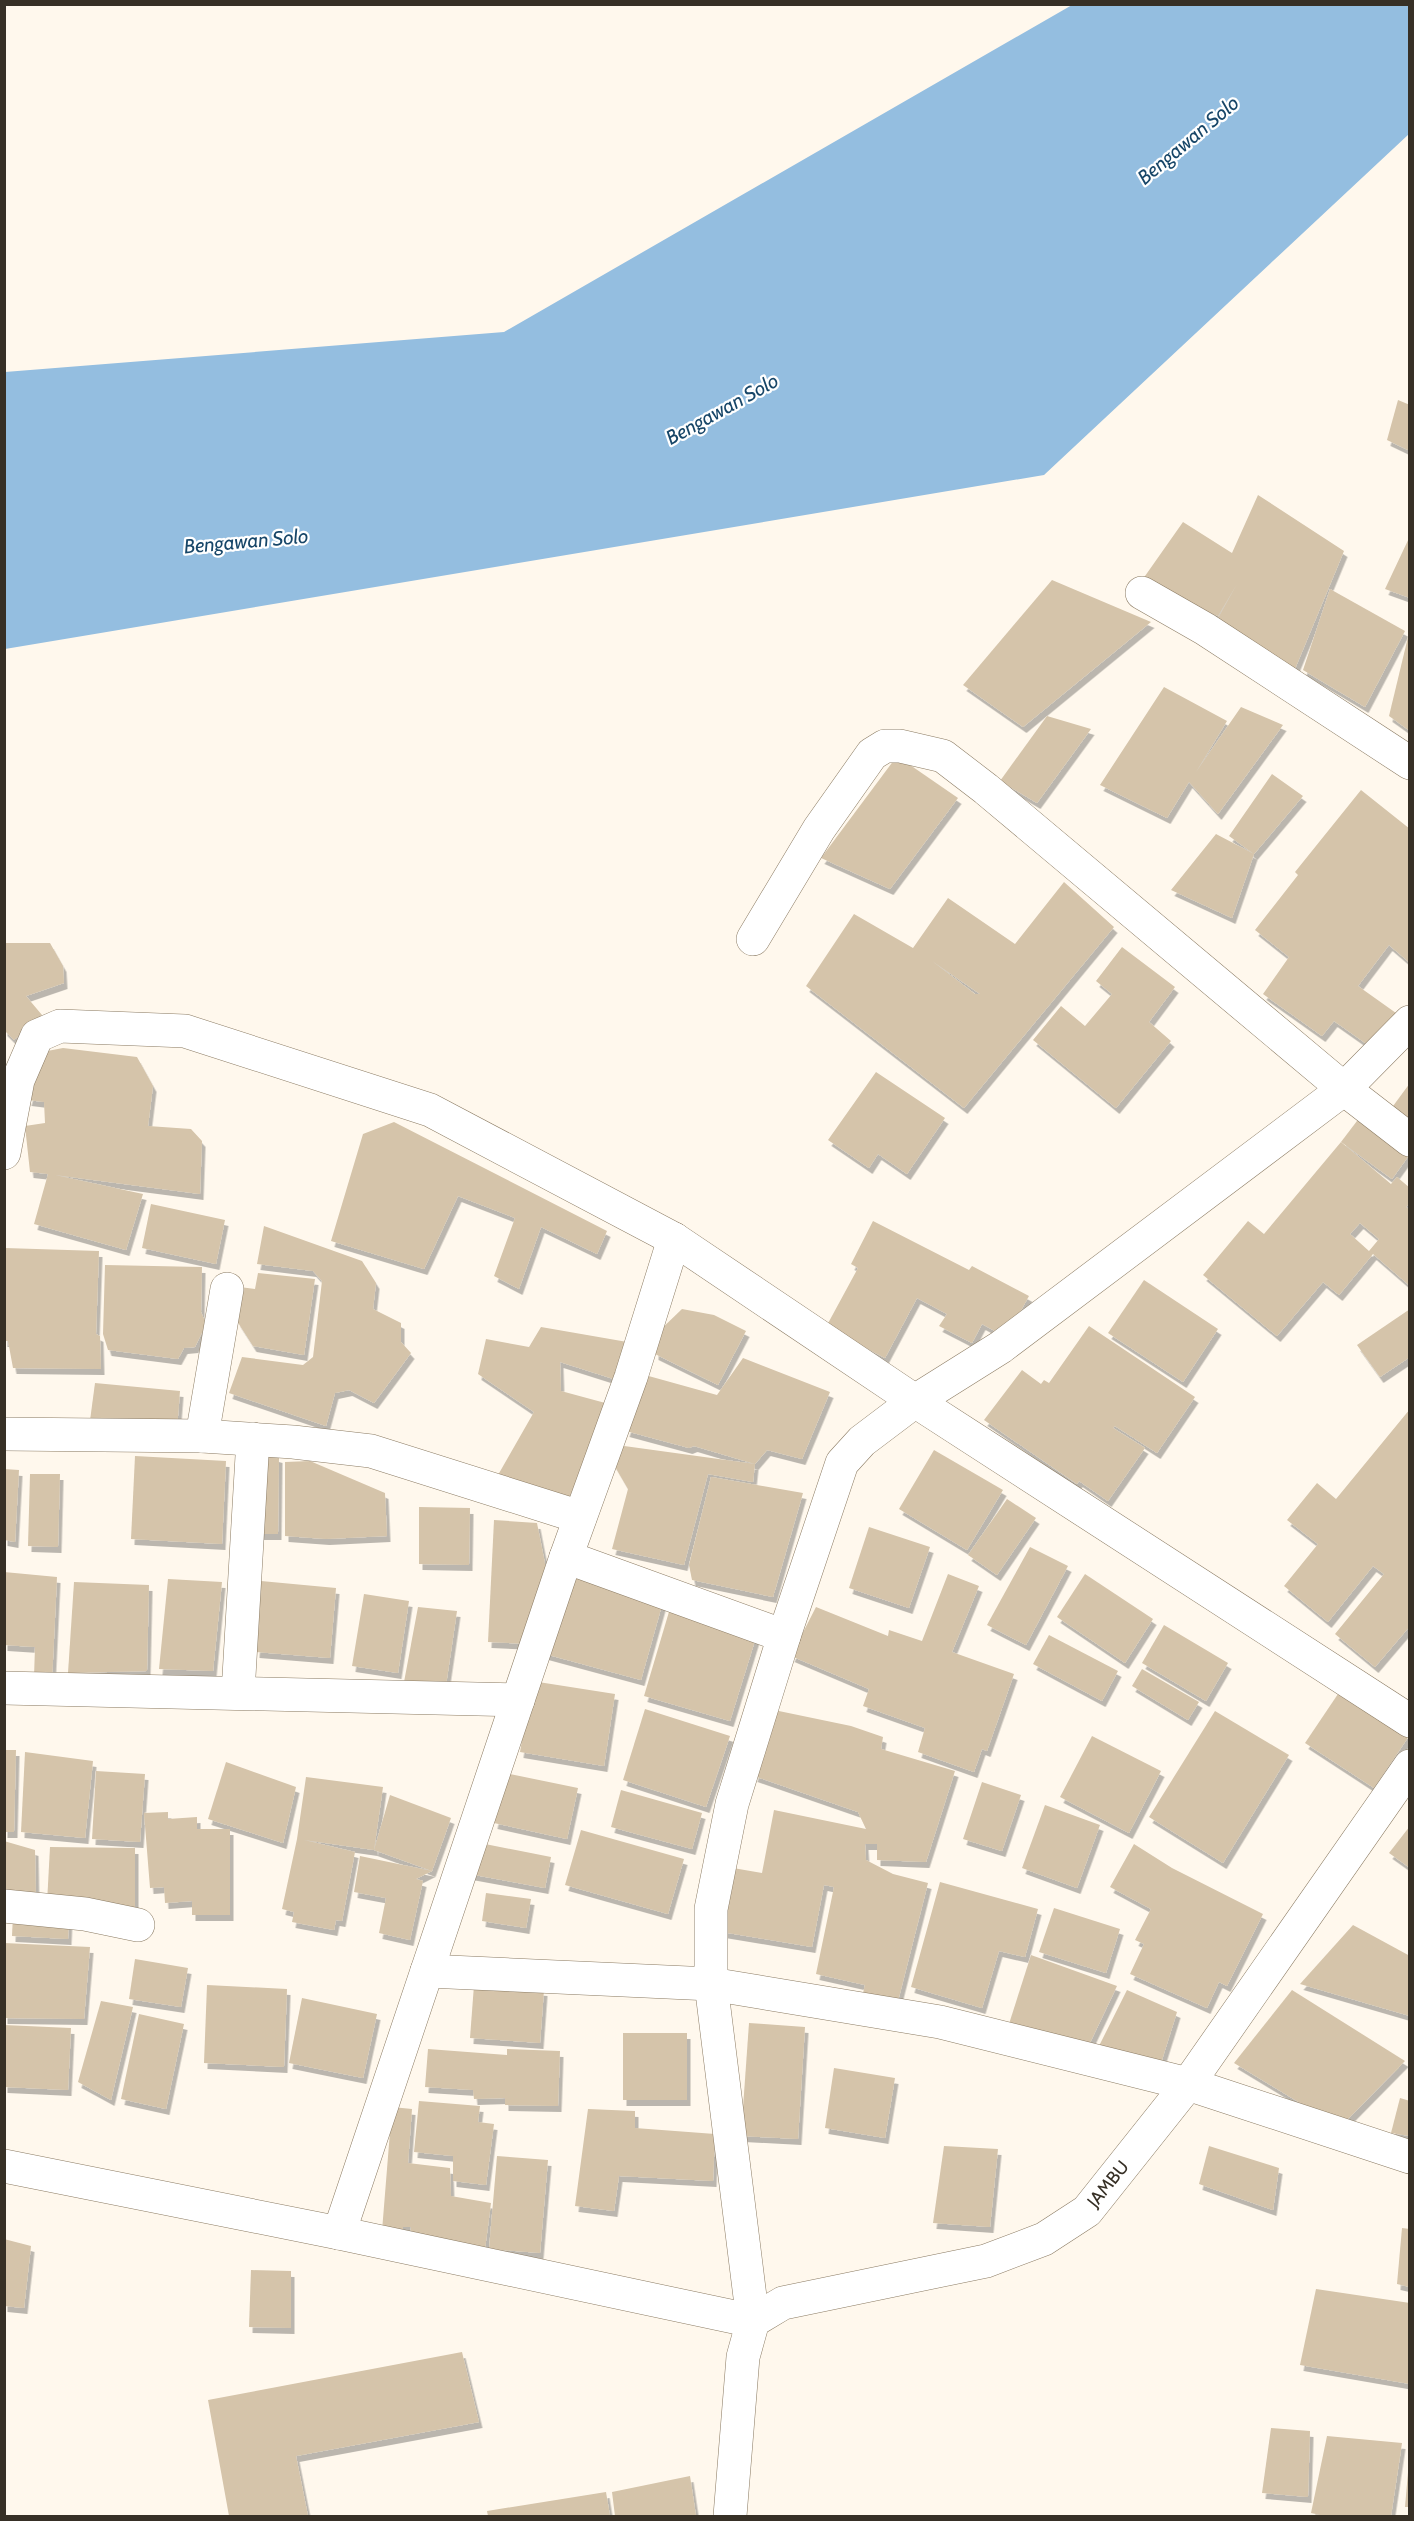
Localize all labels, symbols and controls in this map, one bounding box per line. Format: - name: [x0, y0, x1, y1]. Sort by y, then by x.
- water label: Bengawan Solo: [1132, 91, 1244, 189]
- water label: Bengawan Solo: [662, 368, 782, 450]
- water label: Bengawan Solo: [183, 524, 309, 558]
- street label: JAMBU: [1082, 2156, 1134, 2213]

